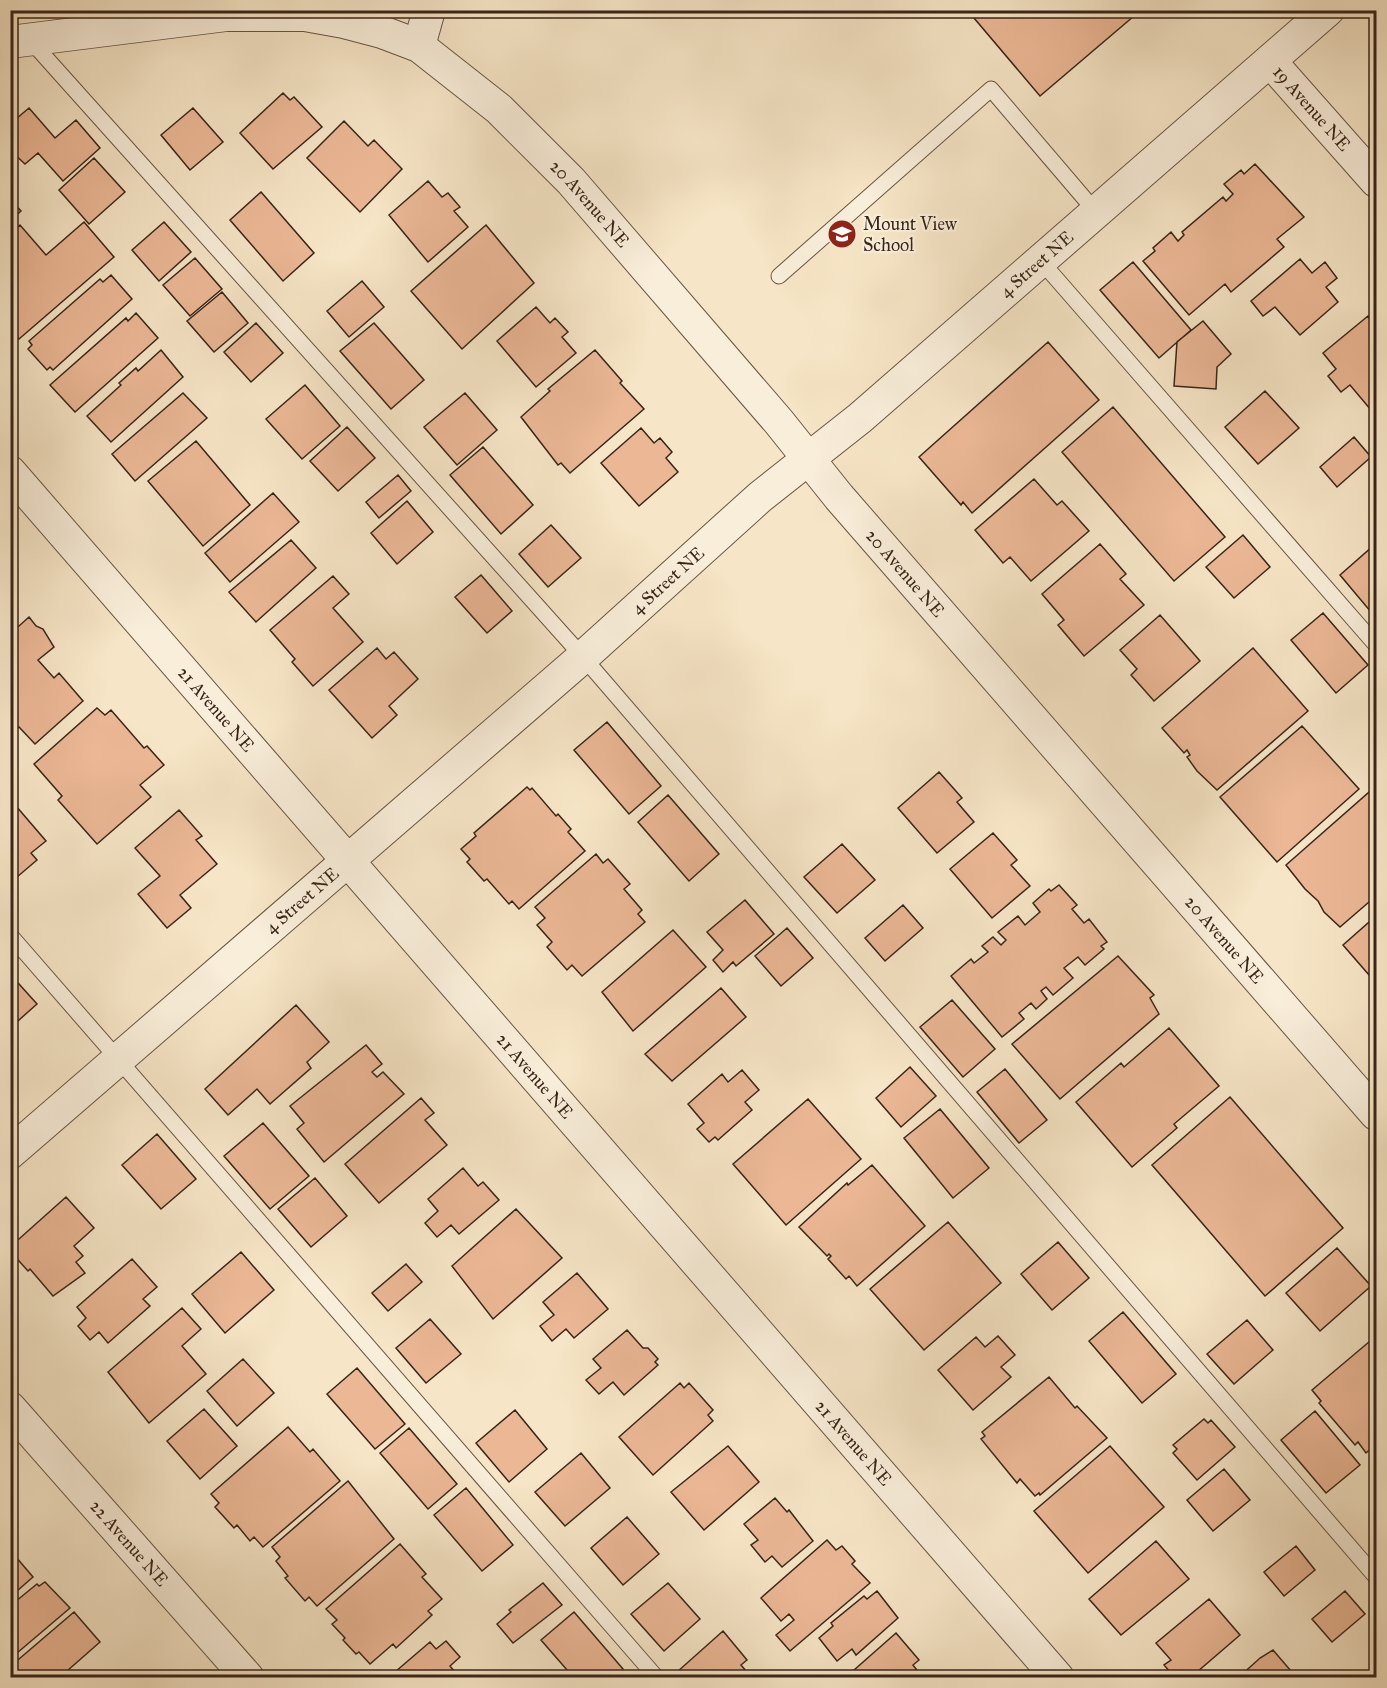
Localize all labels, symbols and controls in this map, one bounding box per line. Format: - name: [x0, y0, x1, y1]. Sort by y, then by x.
- street label: 19 Avenue NE: [1268, 61, 1355, 156]
- street label: 20 Avenue NE: [545, 155, 634, 252]
- place label: Mount View School: [863, 213, 957, 256]
- school or university icon: Mount View School: [826, 218, 858, 250]
- street label: 4 Street NE: [995, 226, 1078, 302]
- street label: 20 Avenue NE: [861, 525, 949, 622]
- street label: 4 Street NE: [627, 542, 709, 619]
- street label: 21 Avenue NE: [173, 662, 259, 756]
- street label: 4 Street NE: [260, 862, 343, 938]
- street label: 20 Avenue NE: [1180, 891, 1269, 988]
- street label: 21 Avenue NE: [492, 1029, 578, 1123]
- street label: 21 Avenue NE: [810, 1395, 897, 1490]
- street label: 22 Avenue NE: [85, 1495, 173, 1591]

